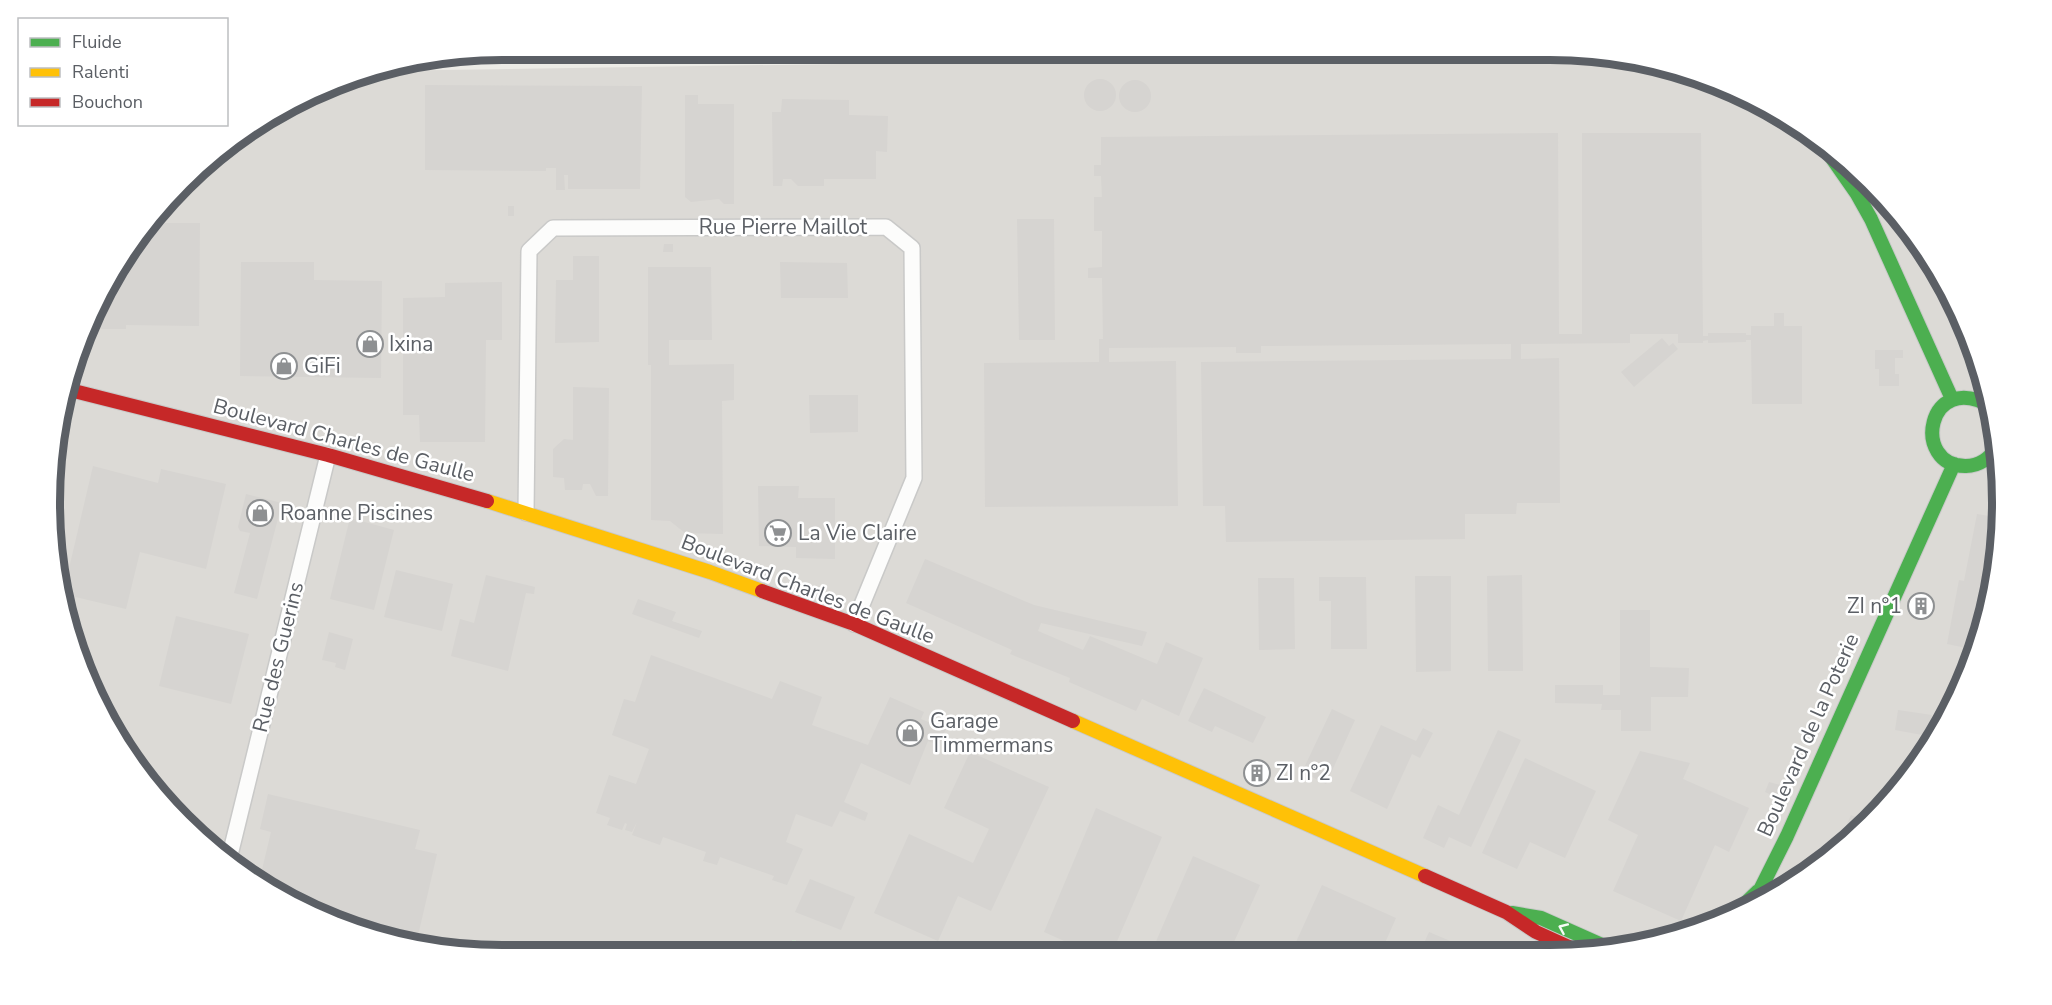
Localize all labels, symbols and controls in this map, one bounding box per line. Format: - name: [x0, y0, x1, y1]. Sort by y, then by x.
- legend: [18, 18, 228, 126]
- text: Fluide: [72, 30, 122, 54]
- text: Ralenti: [72, 60, 129, 84]
- text: Bouchon: [72, 90, 143, 114]
- street label: Rue Pierre Maillot: [699, 213, 868, 241]
- shop icon: Ixina: [355, 329, 385, 359]
- place label: Ixina: [389, 330, 433, 358]
- shop icon: GiFi: [269, 351, 299, 381]
- place label: GiFi: [304, 352, 341, 380]
- street label: Boulevard Charles de Gaulle: [210, 392, 478, 488]
- shop icon: Roanne Piscines: [245, 498, 275, 528]
- place label: Roanne Piscines: [280, 499, 433, 527]
- supermarket icon: La Vie Claire: [763, 518, 793, 548]
- place label: La Vie Claire: [798, 519, 917, 547]
- street label: Boulevard Charles de Gaulle: [677, 528, 939, 650]
- street label: Rue des Guerins: [246, 579, 310, 735]
- building icon: ZI n°1: [1906, 591, 1936, 621]
- place label: ZI n°1: [1847, 592, 1902, 620]
- street label: Boulevard de la Poterie: [1751, 629, 1865, 841]
- place label: Garage Timmermans: [930, 707, 1053, 759]
- shop icon: Garage Timmermans: [895, 718, 925, 748]
- building icon: ZI n°2: [1242, 758, 1272, 788]
- place label: ZI n°2: [1276, 759, 1331, 787]
- one-way arrow: [1558, 923, 1569, 935]

